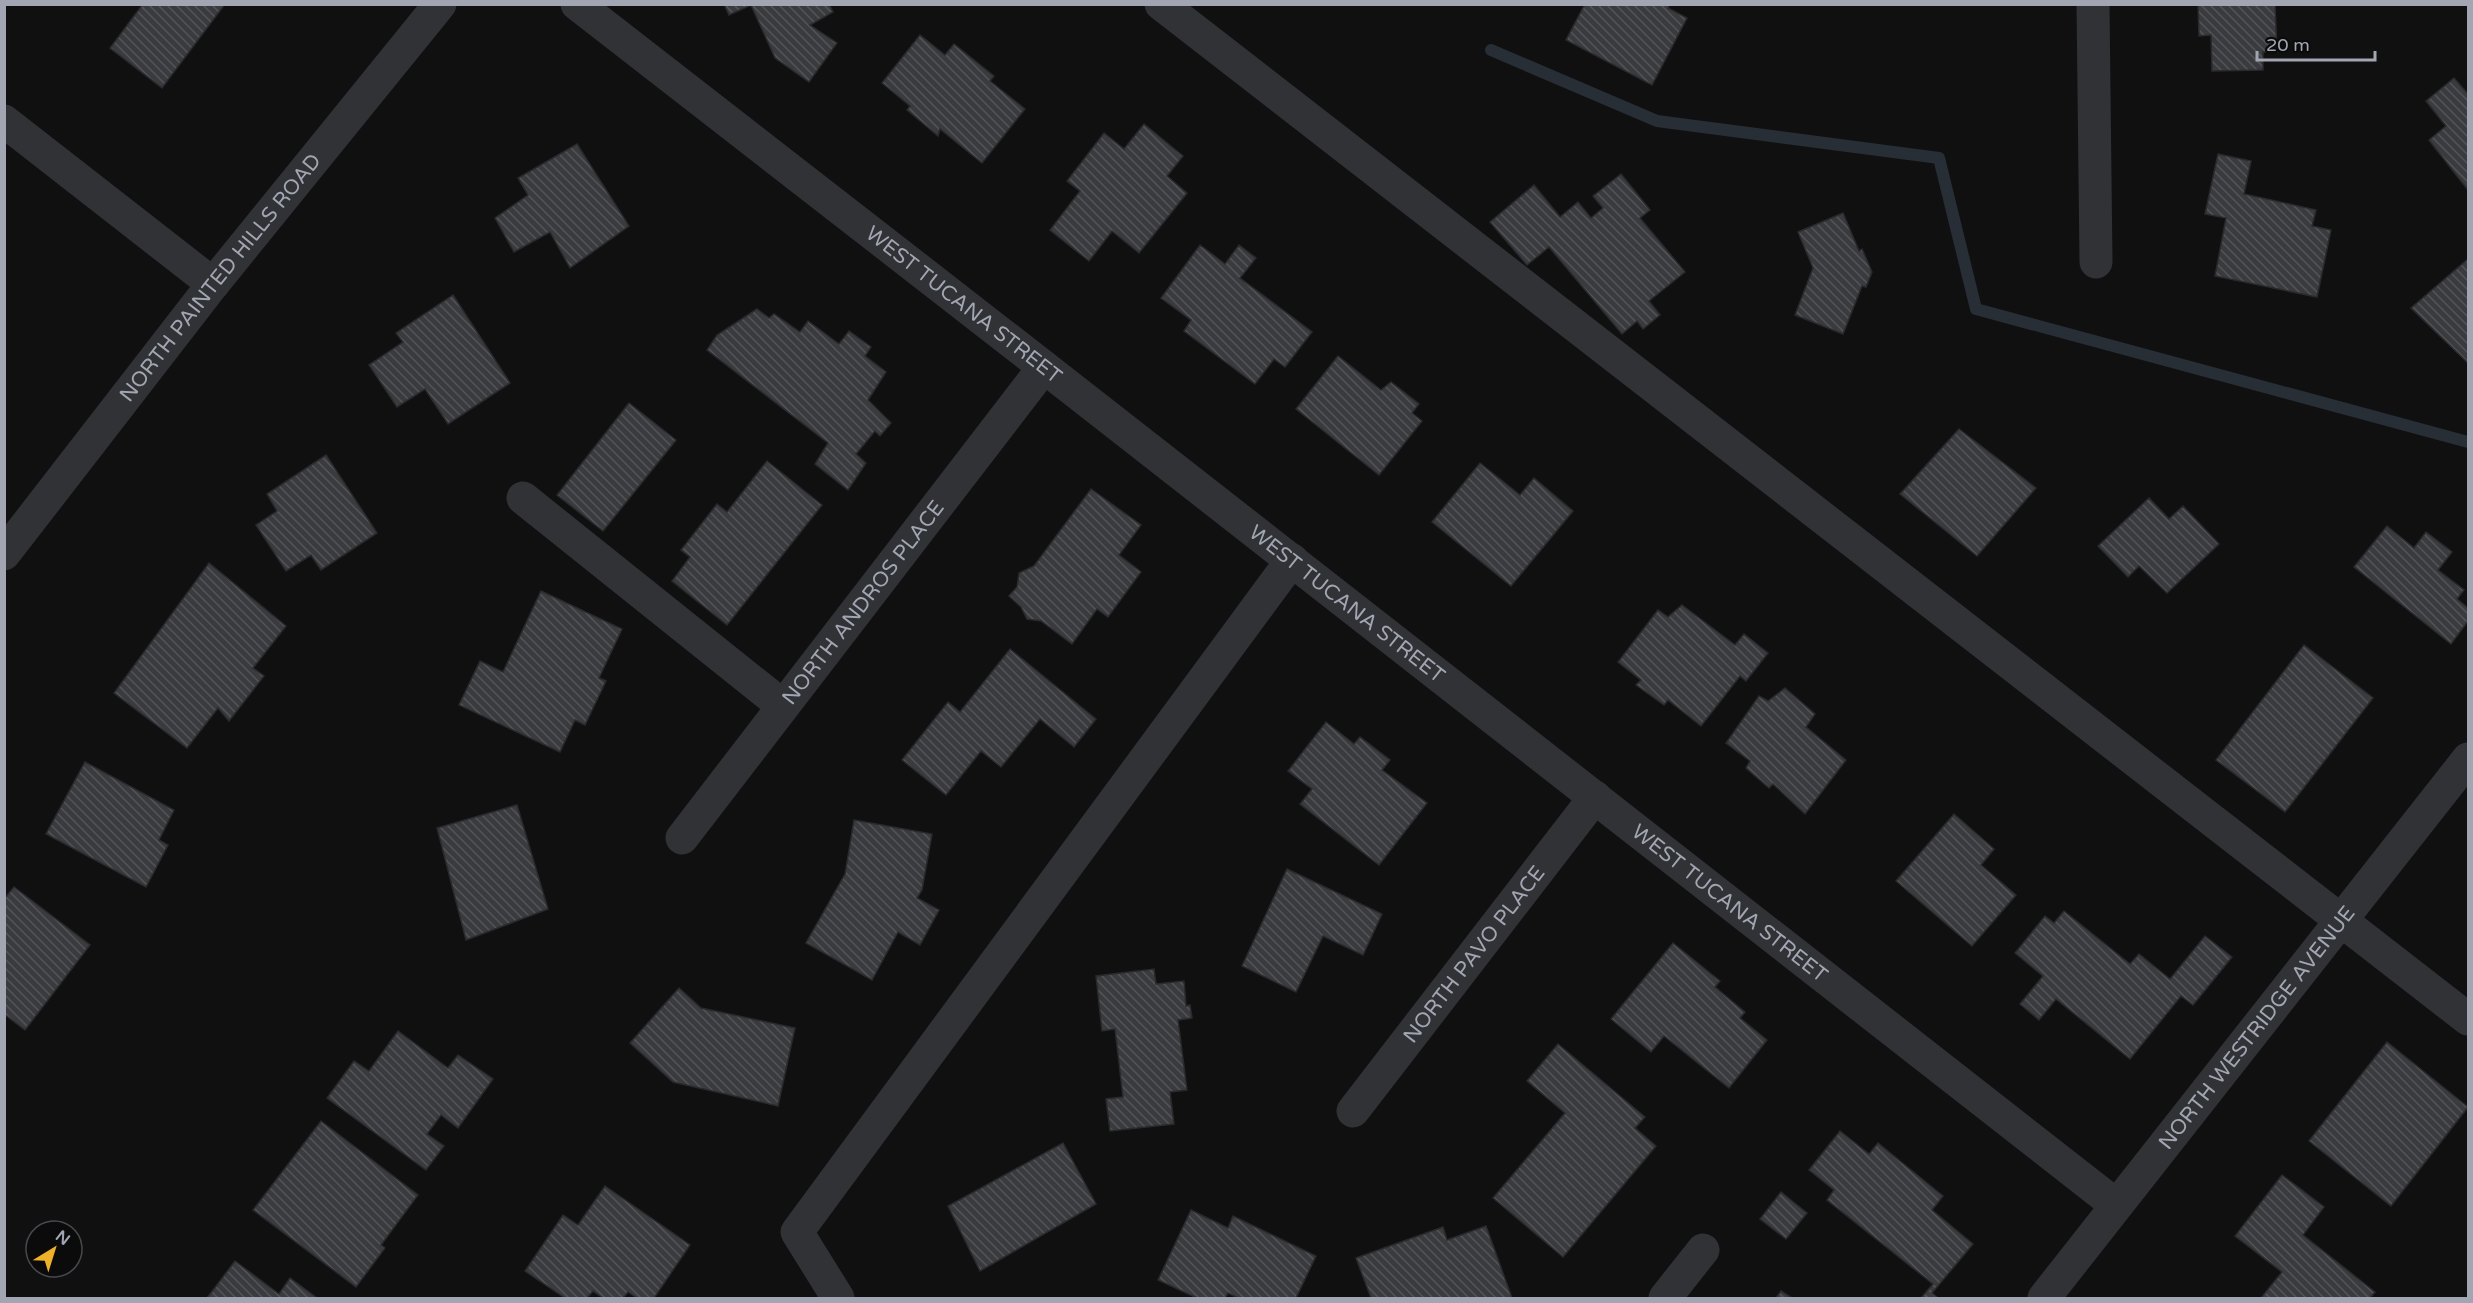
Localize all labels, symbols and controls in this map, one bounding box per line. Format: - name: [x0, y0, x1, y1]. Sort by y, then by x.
- scale bar: [2257, 24, 2376, 62]
- text: 20 m: [2266, 34, 2310, 56]
- street label: NORTH PAINTED HILLS ROAD: [114, 148, 326, 407]
- street label: WEST TUCANA STREET: [861, 221, 1067, 389]
- street label: NORTH ANDROS PLACE: [777, 495, 949, 710]
- street label: WEST TUCANA STREET: [1244, 520, 1450, 688]
- street label: WEST TUCANA STREET: [1627, 819, 1833, 988]
- street label: NORTH PAVO PLACE: [1398, 861, 1550, 1048]
- street label: NORTH WESTRIDGE AVENUE: [2153, 901, 2360, 1154]
- north arrow: [24, 1219, 84, 1279]
- text: N: [51, 1226, 74, 1250]

